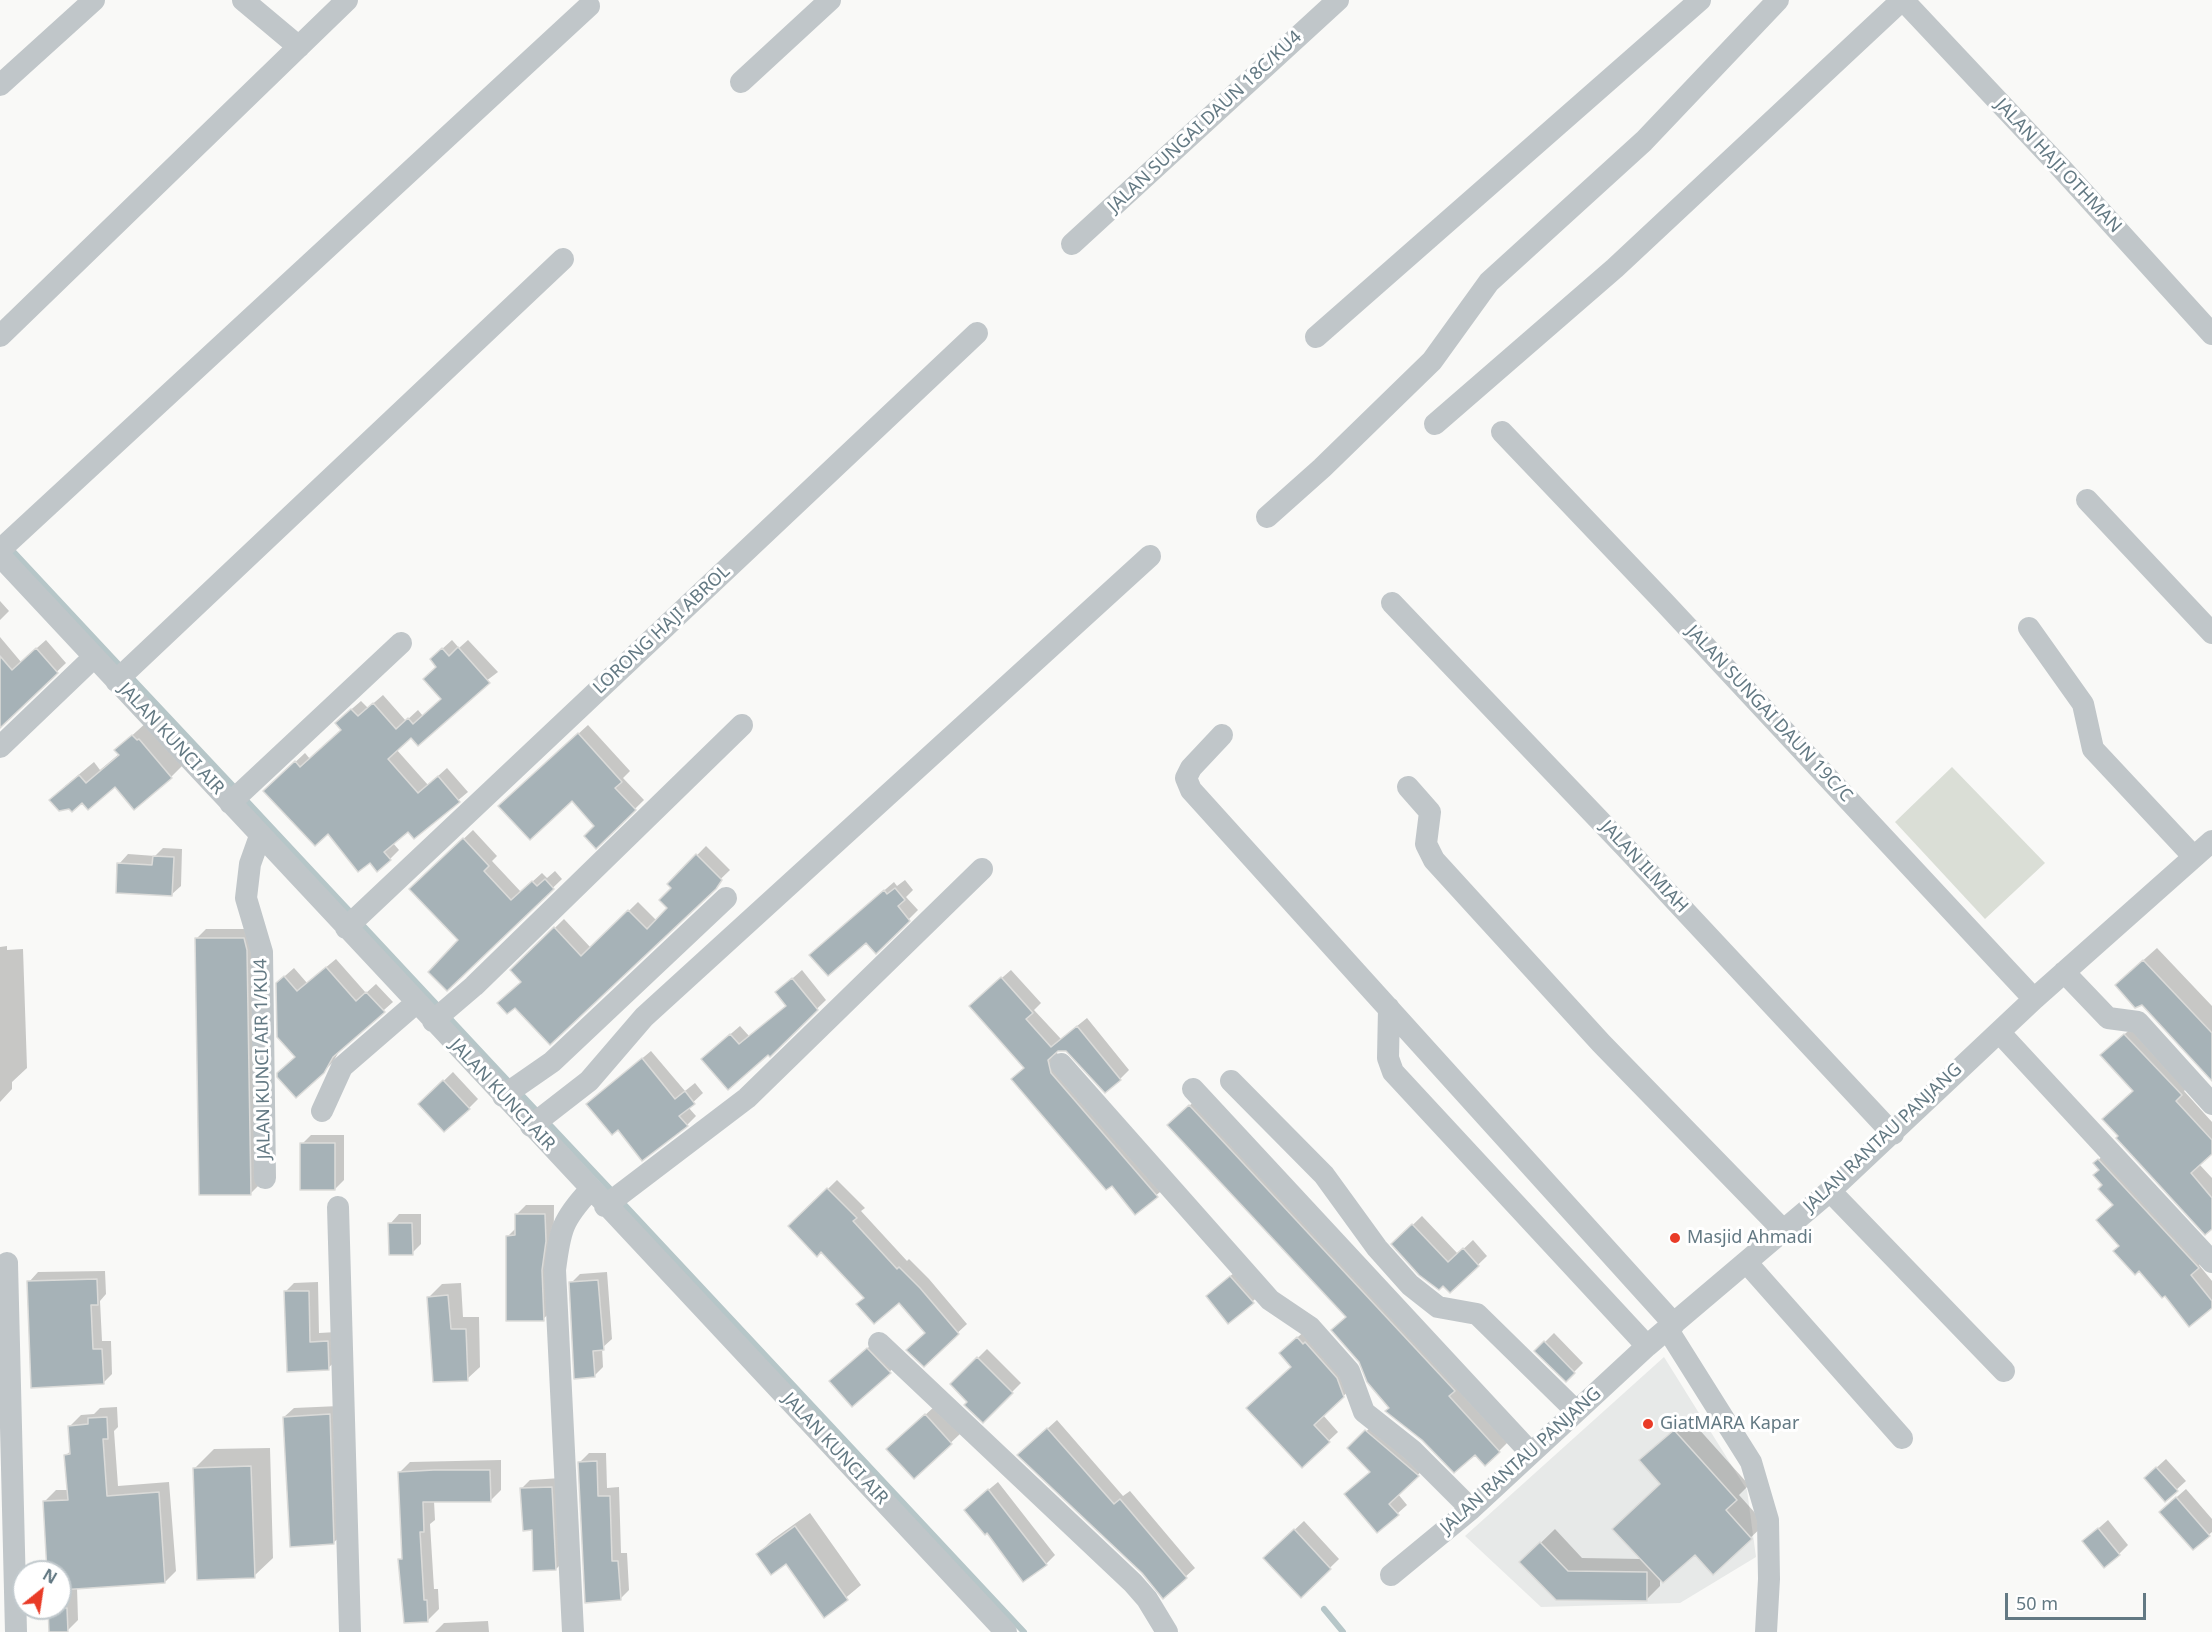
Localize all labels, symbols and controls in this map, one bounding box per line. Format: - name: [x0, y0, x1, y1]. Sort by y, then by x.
- street label: JALAN SUNGAI DAUN 18C/KU4: [1104, 27, 1306, 217]
- street label: JALAN HAJI OTHMAN: [1990, 94, 2126, 238]
- street label: LORONG HAJI ABROL: [589, 561, 735, 699]
- street label: JALAN SUNGAI DAUN 19C/C: [1681, 621, 1857, 807]
- street label: JALAN KUNCI AIR: [114, 679, 228, 799]
- street label: JALAN ILMIAH: [1596, 816, 1692, 918]
- street label: JALAN KUNCI AIR 1/KU4: [250, 958, 276, 1160]
- street label: JALAN KUNCI AIR: [445, 1035, 559, 1155]
- street label: JALAN RANTAU PANJANG: [1799, 1059, 1967, 1217]
- place label: Masjid Ahmadi: [1687, 1227, 1812, 1249]
- marker: Masjid Ahmadi: [1668, 1231, 1682, 1245]
- street label: JALAN RANTAU PANJANG: [1436, 1383, 1606, 1539]
- street label: JALAN KUNCI AIR: [778, 1389, 892, 1509]
- place label: GiatMARA Kapar: [1660, 1413, 1799, 1435]
- marker: GiatMARA Kapar: [1641, 1417, 1655, 1431]
- north arrow: [12, 1560, 72, 1620]
- text: N: [39, 1563, 61, 1589]
- scale bar: [2008, 1581, 2149, 1619]
- text: 50 m: [2016, 1591, 2058, 1615]

